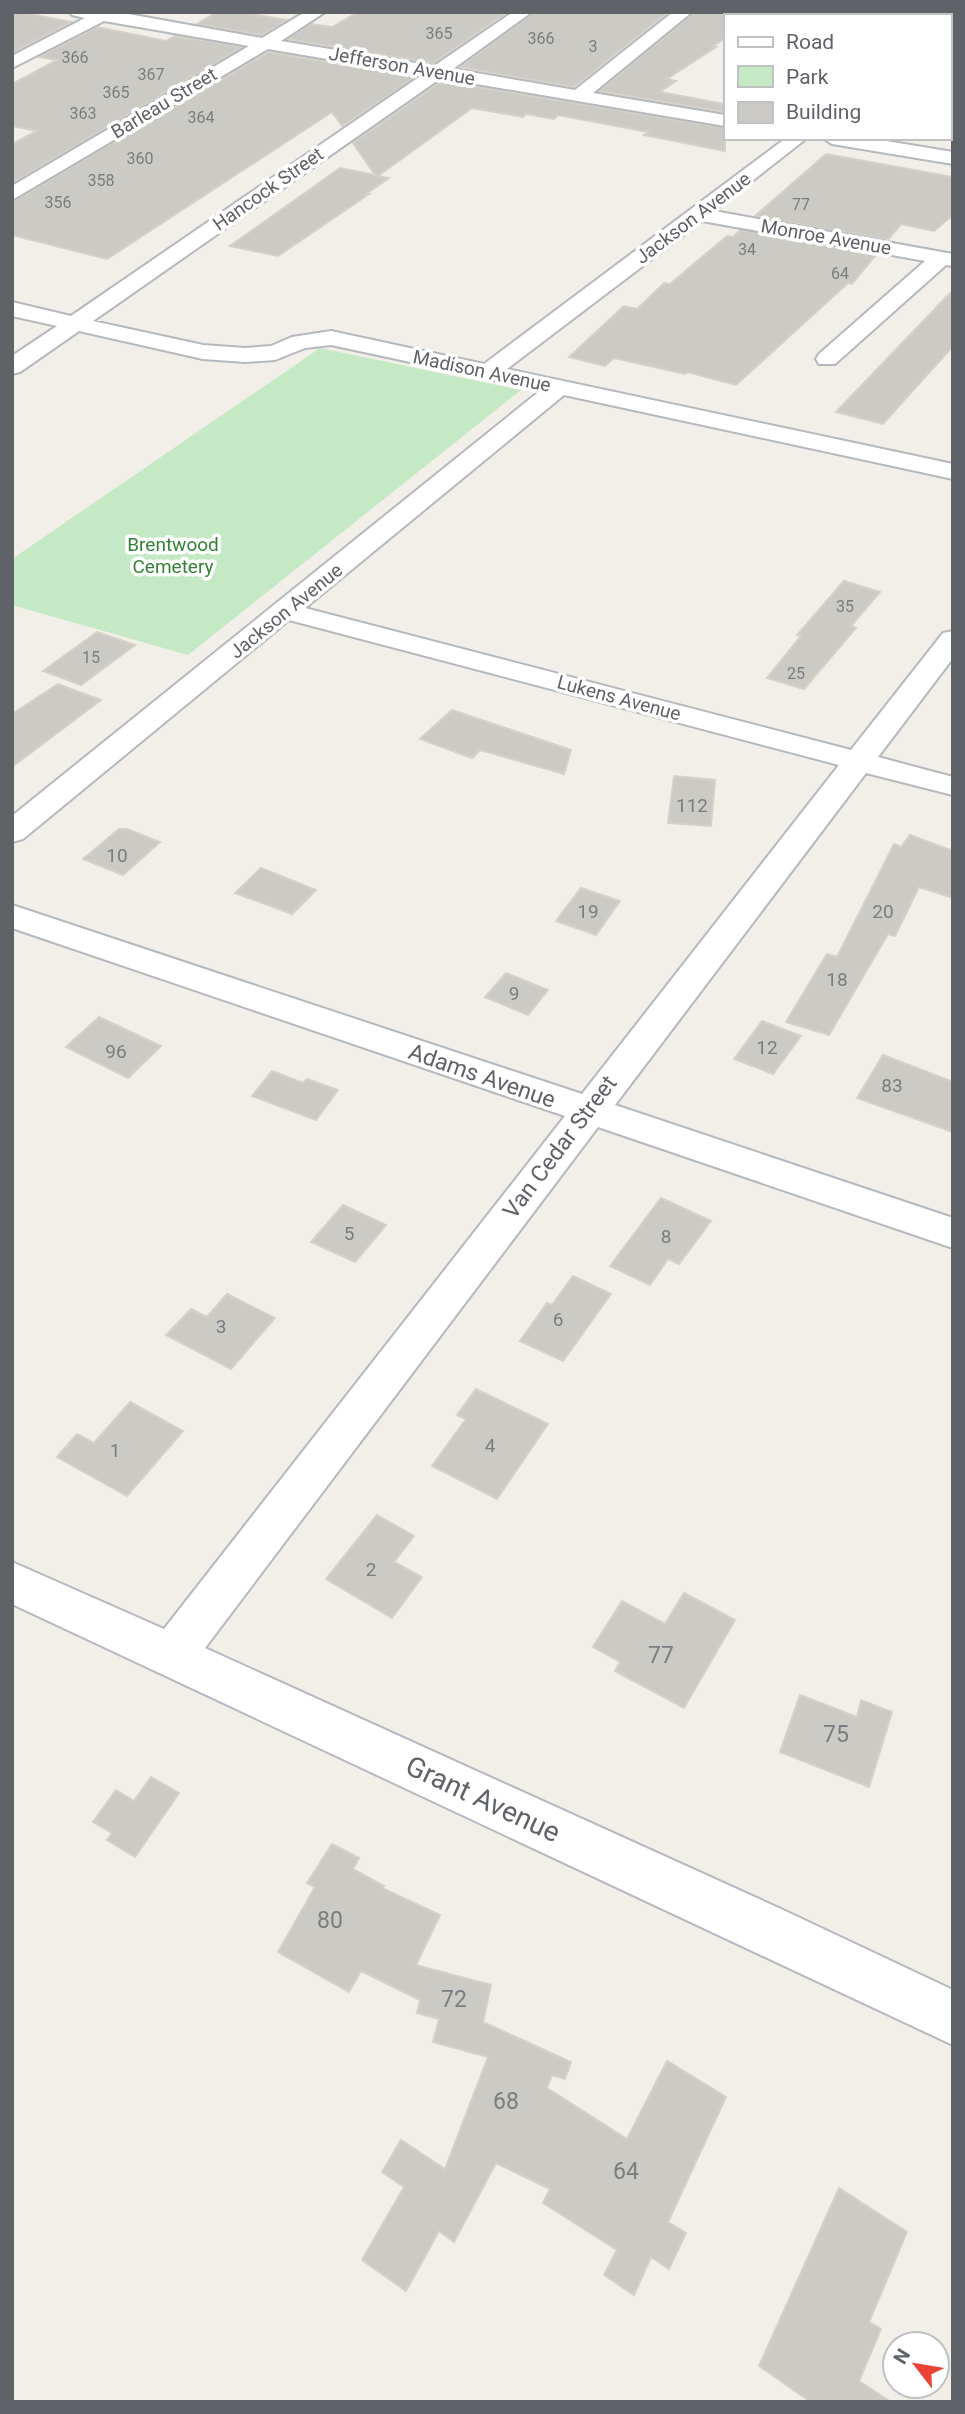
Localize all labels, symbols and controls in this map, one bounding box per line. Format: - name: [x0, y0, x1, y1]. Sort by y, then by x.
- legend: [724, 14, 951, 140]
- house number: 365: [426, 24, 452, 43]
- house number: 366: [528, 29, 554, 48]
- text: Road: [786, 30, 834, 54]
- house number: 3: [589, 37, 598, 56]
- street label: Jefferson Avenue: [327, 42, 477, 90]
- house number: 366: [62, 48, 88, 67]
- street label: Barleau Street: [107, 63, 221, 143]
- house number: 367: [138, 65, 164, 84]
- text: Park: [786, 65, 829, 89]
- house number: 365: [103, 83, 129, 102]
- text: Building: [786, 100, 861, 124]
- house number: 363: [70, 104, 96, 123]
- house number: 364: [188, 108, 214, 127]
- street label: Hancock Street: [208, 142, 328, 236]
- house number: 360: [127, 149, 153, 168]
- street label: Jackson Avenue: [631, 167, 755, 269]
- house number: 358: [88, 171, 114, 190]
- house number: 356: [45, 193, 71, 212]
- house number: 77: [792, 195, 810, 214]
- street label: Monroe Avenue: [759, 214, 893, 260]
- house number: 34: [738, 240, 756, 259]
- house number: 64: [831, 264, 849, 283]
- street label: Madison Avenue: [411, 345, 553, 397]
- park label: Brentwood Cemetery: [127, 533, 219, 578]
- street label: Jackson Avenue: [225, 559, 347, 663]
- house number: 35: [836, 597, 854, 616]
- house number: 15: [82, 648, 100, 667]
- house number: 25: [787, 664, 805, 683]
- street label: Lukens Avenue: [555, 670, 683, 726]
- house number: 112: [676, 794, 708, 817]
- house number: 10: [106, 844, 128, 867]
- house number: 19: [577, 900, 599, 923]
- house number: 20: [872, 900, 894, 923]
- house number: 18: [826, 968, 848, 991]
- house number: 9: [509, 982, 519, 1005]
- house number: 12: [756, 1036, 778, 1059]
- street label: Adams Avenue: [405, 1038, 559, 1114]
- house number: 96: [105, 1040, 127, 1063]
- street label: Van Cedar Street: [497, 1070, 623, 1224]
- house number: 83: [881, 1074, 903, 1097]
- house number: 5: [344, 1222, 354, 1245]
- house number: 8: [661, 1225, 671, 1248]
- house number: 6: [553, 1308, 563, 1331]
- house number: 3: [216, 1315, 226, 1338]
- house number: 4: [485, 1434, 496, 1457]
- house number: 1: [110, 1439, 120, 1462]
- house number: 2: [366, 1558, 376, 1581]
- house number: 77: [648, 1642, 674, 1669]
- house number: 75: [823, 1721, 849, 1748]
- street label: Grant Avenue: [401, 1749, 565, 1849]
- house number: 80: [317, 1907, 343, 1934]
- house number: 72: [441, 1986, 467, 2013]
- house number: 68: [493, 2088, 519, 2115]
- house number: 64: [613, 2158, 639, 2185]
- north arrow: [881, 2330, 951, 2400]
- text: N: [889, 2345, 915, 2368]

